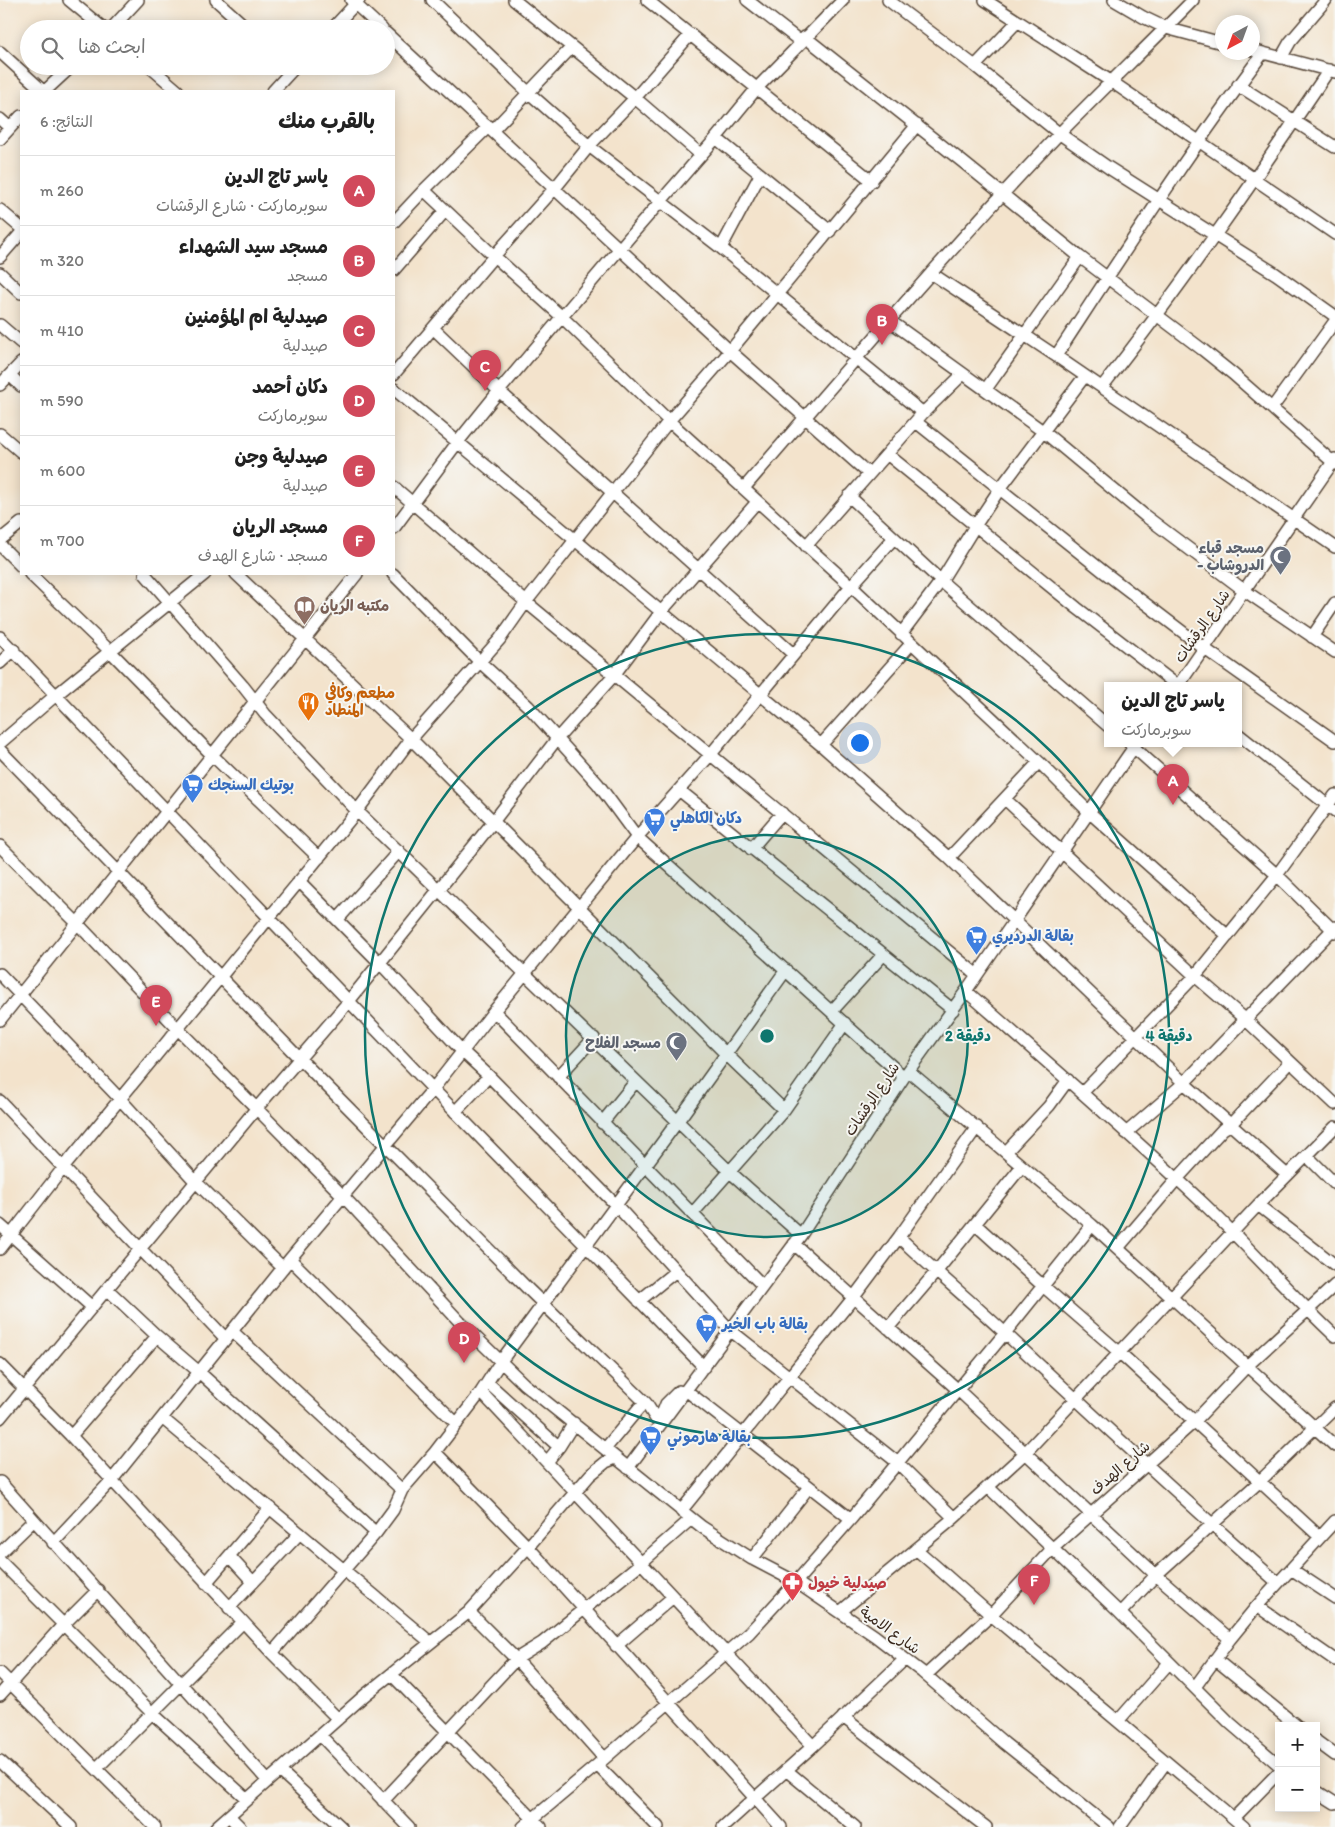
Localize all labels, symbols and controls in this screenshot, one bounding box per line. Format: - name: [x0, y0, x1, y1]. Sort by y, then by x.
- north arrow: [1215, 15, 1260, 60]
- search box: [20, 20, 395, 75]
- icon: search: [38, 34, 66, 62]
- text: ابحث هنا: [78, 35, 146, 58]
- text: بالقرب منك: [278, 108, 375, 133]
- text: النتائج: 6: [40, 112, 93, 131]
- text: ياسر تاج الدين: [225, 165, 328, 188]
- text: 260 m: [40, 181, 84, 200]
- text: A: [354, 181, 364, 200]
- text: سوبرماركت · شارع الرقشات: [156, 196, 328, 215]
- text: مسجد سيد الشهداء: [179, 235, 328, 258]
- text: 320 m: [40, 251, 84, 270]
- text: B: [354, 251, 364, 270]
- text: مسجد: [287, 266, 328, 285]
- pin: B: [866, 304, 898, 345]
- text: صيدلية ام المؤمنين: [185, 305, 328, 328]
- text: 410 m: [40, 321, 84, 340]
- text: C: [354, 321, 364, 340]
- text: صيدلية: [283, 336, 328, 355]
- pin: C: [469, 350, 501, 391]
- text: دكان أحمد: [252, 375, 328, 398]
- text: 590 m: [40, 391, 84, 410]
- text: D: [354, 391, 364, 410]
- text: سوبرماركت: [258, 406, 328, 425]
- text: صيدلية وجن: [234, 445, 328, 468]
- text: 600 m: [40, 461, 85, 480]
- text: E: [355, 461, 363, 480]
- text: صيدلية: [283, 476, 328, 495]
- text: مسجد الريان: [233, 515, 328, 538]
- text: 700 m: [40, 531, 85, 550]
- text: F: [355, 531, 363, 550]
- place label: مسجد قباء - الدروشاب: [1197, 539, 1264, 575]
- mosque icon: مسجد قباء - الدروشاب: [1268, 545, 1292, 576]
- text: مسجد · شارع الهدف: [198, 546, 328, 565]
- street label: شارع الرقشات: [1170, 586, 1235, 667]
- library icon: مكتبه الريان: [292, 594, 316, 625]
- place label: مكتبه الريان: [320, 597, 389, 615]
- place label: مطعم وكافي المنطاد: [325, 682, 395, 719]
- popup: [1104, 682, 1242, 747]
- text: ياسر تاج الدين: [1121, 689, 1225, 712]
- restaurant icon: مطعم وكافي المنطاد: [297, 690, 321, 721]
- text: سوبرماركت: [1121, 720, 1192, 739]
- your location: [847, 730, 873, 756]
- pin: A: [1157, 764, 1189, 805]
- supermarket icon: بوتيك السنجك: [180, 773, 204, 804]
- place label: بوتيك السنجك: [208, 776, 294, 795]
- supermarket icon: دكان الكاهلي: [642, 806, 666, 837]
- place label: دكان الكاهلي: [670, 809, 742, 832]
- supermarket icon: بقالة الدرديري: [964, 924, 988, 955]
- place label: بقالة الدرديري: [992, 927, 1074, 948]
- pin: E: [140, 985, 172, 1026]
- centre of rings: [758, 1027, 776, 1045]
- text: 2 دقيقة: [945, 1027, 991, 1045]
- text: 4 دقيقة: [1146, 1027, 1193, 1045]
- mosque icon: مسجد الفلاح: [665, 1031, 689, 1062]
- place label: مسجد الفلاح: [585, 1034, 661, 1052]
- street label: شارع الرقشات: [841, 1059, 904, 1140]
- supermarket icon: بقالة باب الخير: [694, 1312, 718, 1343]
- place label: بقالة باب الخير: [720, 1315, 808, 1333]
- pin: D: [448, 1322, 480, 1363]
- supermarket icon: بقالة هارموني: [639, 1425, 663, 1456]
- place label: بقالة هارموني: [667, 1428, 751, 1451]
- street label: شارع الهدف: [1086, 1437, 1154, 1500]
- pin: F: [1018, 1564, 1050, 1605]
- pharmacy icon: صيدلية خيول: [780, 1571, 804, 1602]
- place label: صيدلية خيول: [808, 1574, 887, 1593]
- street label: شارع الامية: [856, 1602, 924, 1659]
- map controls: [1275, 1722, 1320, 1812]
- button: +: [1275, 1722, 1320, 1767]
- button: −: [1275, 1767, 1320, 1812]

